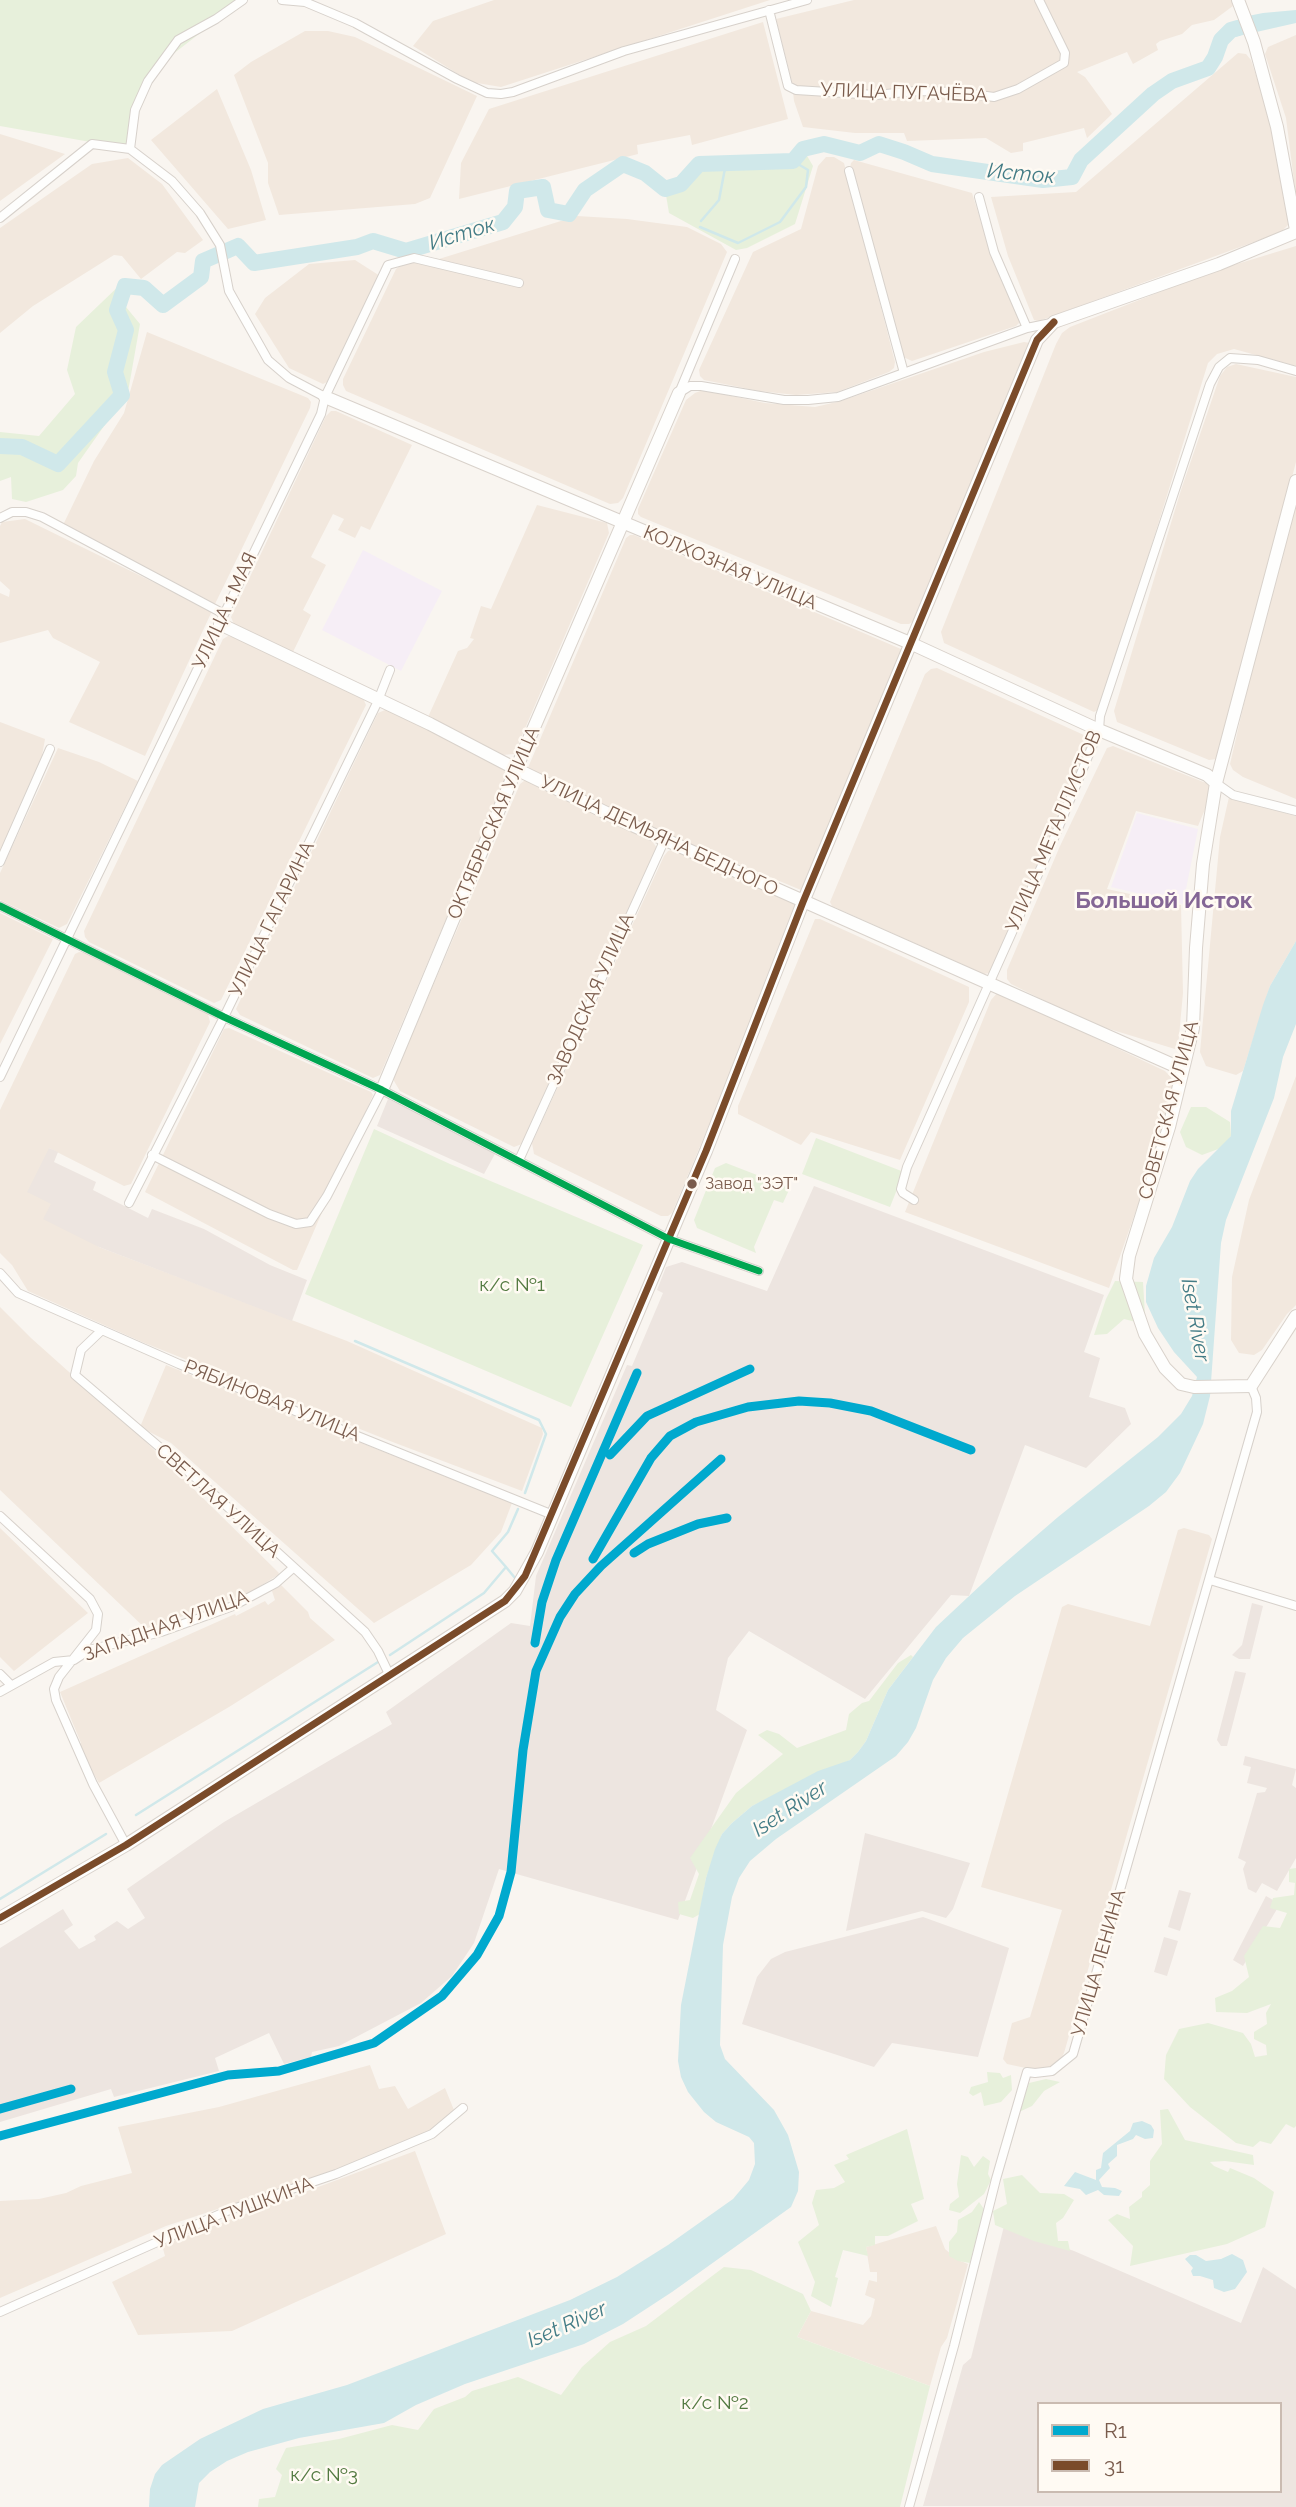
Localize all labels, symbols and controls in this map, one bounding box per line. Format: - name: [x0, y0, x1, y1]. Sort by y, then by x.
- street label: УЛИЦА ПУГАЧЁВА: [820, 79, 988, 107]
- water label: Исток: [986, 158, 1056, 190]
- water label: Исток: [426, 212, 498, 256]
- street label: КОЛХОЗНАЯ УЛИЦА: [640, 521, 820, 615]
- street label: УЛИЦА 1 МАЯ: [188, 549, 262, 673]
- street label: ОКТЯБРЬСКАЯ УЛИЦА: [443, 723, 545, 923]
- street label: УЛИЦА МЕТАЛЛИСТОВ: [1001, 727, 1107, 935]
- street label: УЛИЦА ДЕМЬЯНА БЕДНОГО: [536, 771, 782, 901]
- street label: УЛИЦА ГАГАРИНА: [224, 838, 320, 1000]
- district label: Большой Исток: [1075, 887, 1253, 915]
- street label: ЗАВОДСКАЯ УЛИЦА: [543, 910, 639, 1088]
- street label: СОВЕТСКАЯ УЛИЦА: [1134, 1018, 1204, 1202]
- place label: Завод "ЗЭТ": [705, 1174, 798, 1194]
- marker: Завод "ЗЭТ": [685, 1177, 699, 1191]
- park label: к/с №1: [479, 1274, 545, 1296]
- water label: Iset River: [1175, 1276, 1215, 1364]
- street label: РЯБИНОВАЯ УЛИЦА: [181, 1355, 363, 1447]
- street label: СВЕТЛАЯ УЛИЦА: [151, 1439, 285, 1563]
- street label: ЗАПАДНАЯ УЛИЦА: [80, 1586, 252, 1666]
- water label: Iset River: [748, 1776, 832, 1842]
- street label: УЛИЦА ЛЕНИНА: [1067, 1887, 1131, 2039]
- street label: УЛИЦА ПУШКИНА: [151, 2172, 317, 2254]
- water label: Iset River: [523, 2296, 611, 2354]
- park label: к/с №2: [681, 2392, 749, 2414]
- legend: [1037, 2402, 1282, 2493]
- text: R1: [1104, 2418, 1127, 2443]
- text: 31: [1104, 2453, 1124, 2478]
- park label: к/с №3: [290, 2464, 358, 2486]

